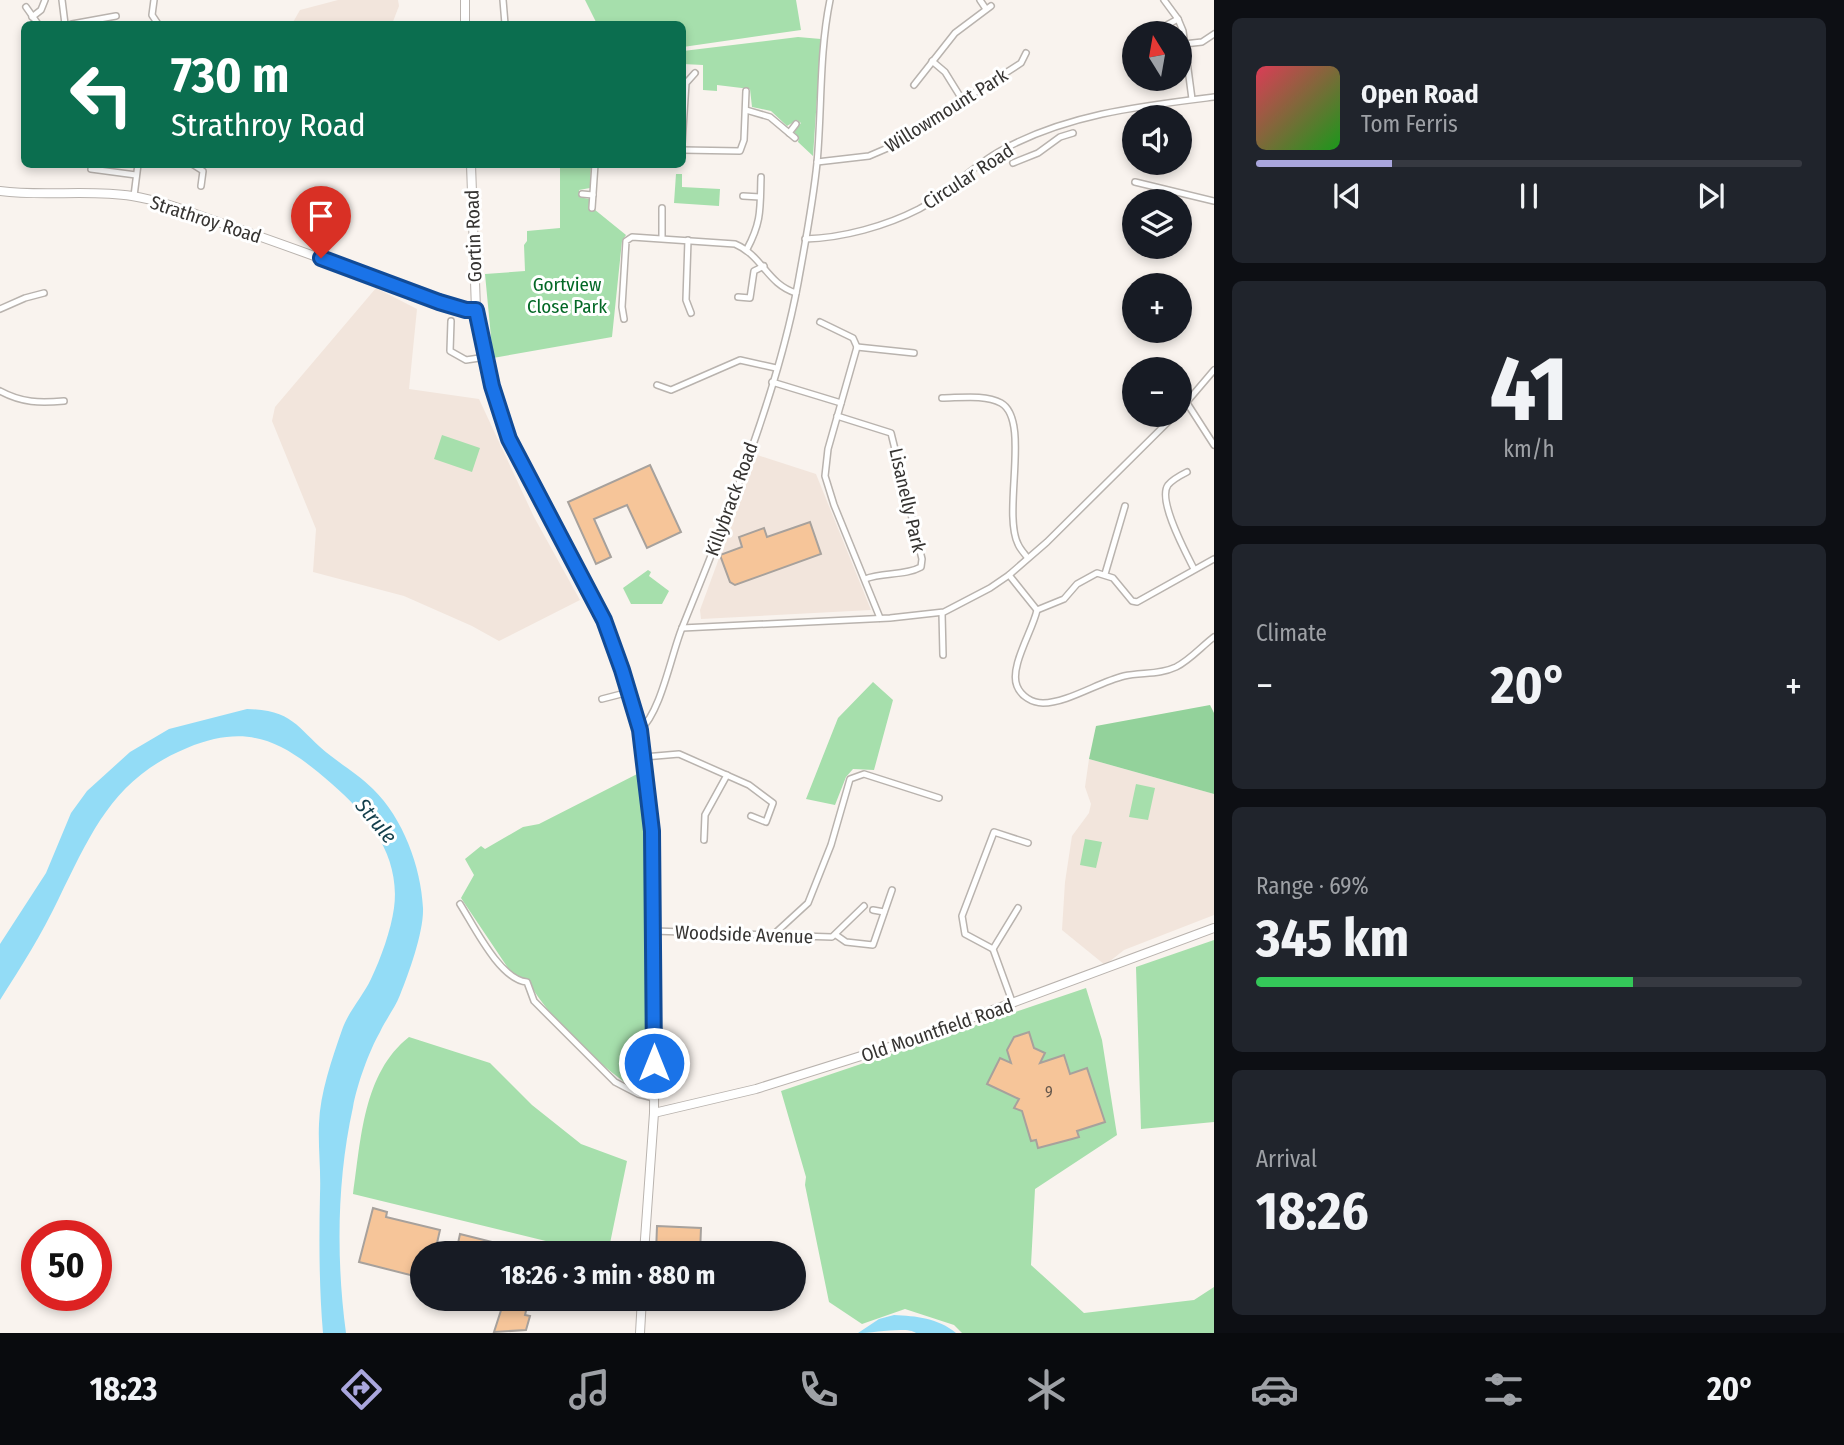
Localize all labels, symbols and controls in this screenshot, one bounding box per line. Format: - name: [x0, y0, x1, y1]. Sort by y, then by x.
- north arrow: [1122, 21, 1192, 91]
- map controls: [1122, 21, 1192, 427]
- text: 730 m: [171, 46, 289, 105]
- icon: left: [56, 49, 147, 140]
- street label: Willowmount Park: [881, 63, 1012, 157]
- text: Open Road: [1361, 79, 1479, 110]
- button: sound: [1122, 105, 1192, 175]
- text: Strathroy Road: [171, 106, 366, 144]
- text: Tom Ferris: [1361, 110, 1458, 138]
- street label: Circular Road: [919, 139, 1018, 214]
- icon: previous: [1328, 177, 1366, 215]
- icon: pause: [1510, 177, 1548, 215]
- icon: next: [1692, 177, 1730, 215]
- pin: [291, 186, 351, 258]
- street label: Gortin Road: [460, 189, 487, 283]
- button: layers: [1122, 189, 1192, 259]
- street label: Strathroy Road: [147, 191, 264, 248]
- icon: arrive: [302, 197, 340, 235]
- park label: Gortview Close Park: [527, 273, 607, 318]
- button: +: [1122, 273, 1192, 343]
- text: 41: [1489, 335, 1569, 444]
- button: −: [1122, 357, 1192, 427]
- text: km/h: [1503, 435, 1555, 463]
- street label: Killybrack Road: [700, 439, 763, 559]
- street label: Lisanelly Park: [884, 446, 931, 555]
- text: Climate: [1256, 619, 1327, 647]
- text: 20°: [1491, 654, 1567, 717]
- text: −: [1256, 663, 1273, 709]
- text: +: [1785, 663, 1802, 709]
- water label: Strule: [349, 792, 402, 849]
- text: Range · 69%: [1256, 872, 1369, 900]
- text: 345 km: [1256, 907, 1409, 970]
- street label: Woodside Avenue: [674, 921, 813, 948]
- street label: Old Mountfield Road: [858, 994, 1016, 1067]
- position arrow: [617, 1026, 691, 1100]
- house number: 9: [1045, 1082, 1053, 1101]
- text: Arrival: [1256, 1145, 1317, 1173]
- text: 18:26: [1256, 1180, 1369, 1243]
- speed limit sign: 50: [21, 1220, 112, 1311]
- text: 18:26 · 3 min · 880 m: [501, 1260, 715, 1291]
- icon: directions: [337, 1365, 386, 1414]
- icon: music: [565, 1365, 614, 1414]
- icon: phone: [794, 1365, 843, 1414]
- icon: climate: [1022, 1365, 1071, 1414]
- icon: car: [1250, 1365, 1299, 1414]
- icon: filters: [1479, 1365, 1528, 1414]
- text: 18:23: [90, 1370, 157, 1408]
- text: 20°: [1707, 1370, 1754, 1408]

